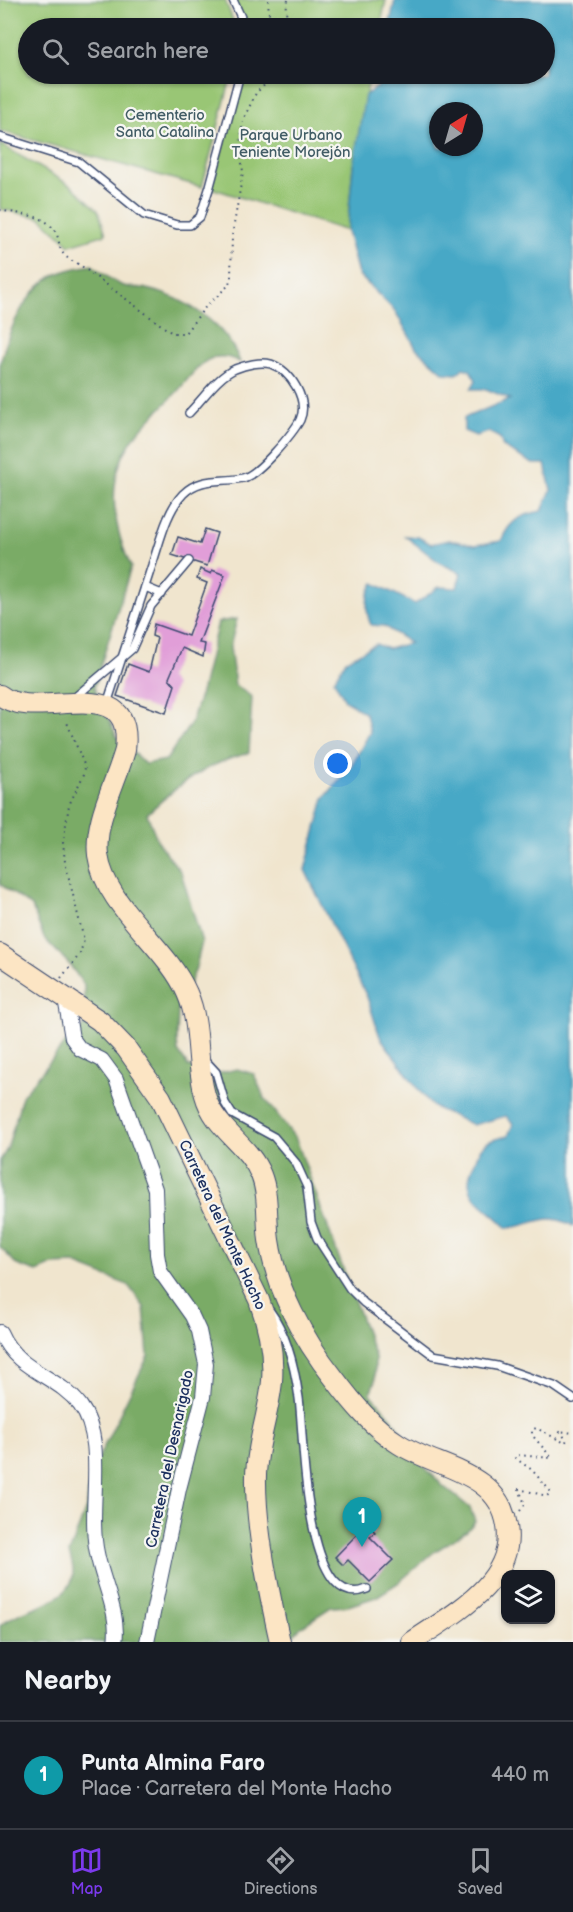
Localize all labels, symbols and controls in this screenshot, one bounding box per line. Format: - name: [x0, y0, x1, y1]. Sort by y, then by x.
- search box: [18, 18, 555, 84]
- icon: search: [39, 35, 72, 68]
- text: Search here: [87, 38, 209, 65]
- north arrow: [429, 102, 483, 156]
- park label: Cementerio Santa Catalina: [116, 106, 214, 142]
- park label: Parque Urbano Teniente Morejón: [232, 126, 350, 162]
- your location: [323, 749, 352, 778]
- street label: Carretera del Monte Hacho: [174, 1137, 270, 1313]
- street label: Carretera del Desnarigado: [142, 1368, 198, 1550]
- pin: 1: [342, 1498, 382, 1547]
- map controls: [501, 1570, 555, 1624]
- button: layers: [501, 1570, 555, 1624]
- text: Nearby: [24, 1666, 111, 1697]
- text: Punta Almina Faro: [81, 1750, 265, 1777]
- text: 1: [39, 1763, 48, 1787]
- text: 440 m: [491, 1763, 549, 1787]
- text: Place · Carretera del Monte Hacho: [81, 1777, 392, 1801]
- tab: Map: [70, 1844, 103, 1899]
- tab: Directions: [244, 1844, 317, 1899]
- tab: Saved: [458, 1844, 503, 1899]

